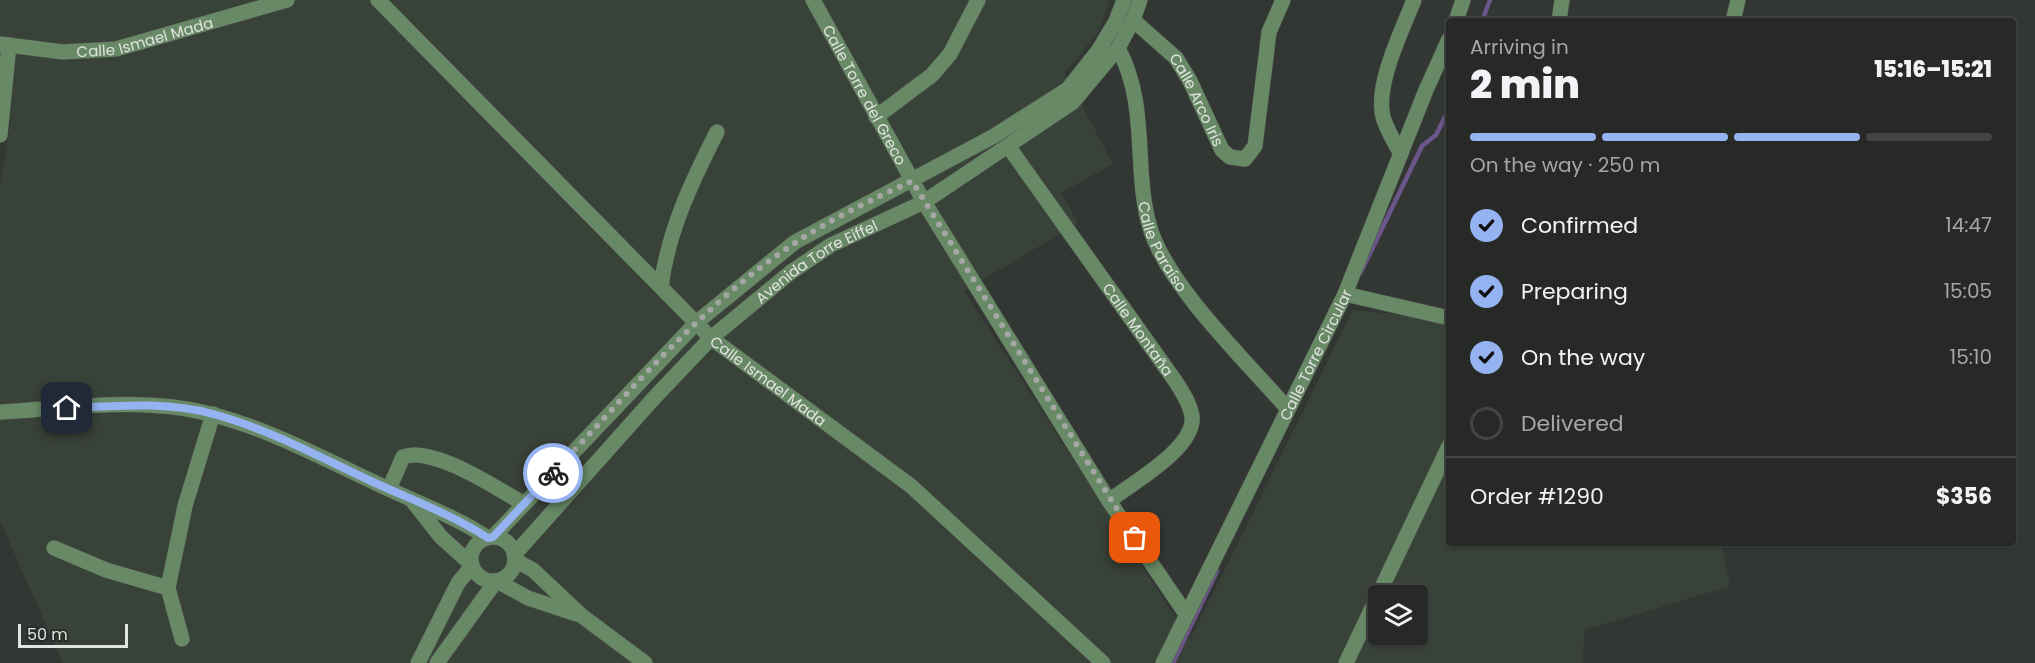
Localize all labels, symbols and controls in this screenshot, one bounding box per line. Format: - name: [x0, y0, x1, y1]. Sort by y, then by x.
- street label: Calle Ismael Mada: [76, 11, 215, 62]
- street label: Calle Torre del Greco: [818, 21, 912, 169]
- text: Arriving in: [1470, 33, 1569, 61]
- street label: Calle Arco Iris: [1165, 49, 1229, 150]
- text: 15:16–15:21: [1874, 54, 1992, 85]
- text: 2 min: [1470, 57, 1580, 112]
- text: On the way · 250 m: [1470, 151, 1660, 179]
- street label: Calle Paraíso: [1134, 200, 1193, 296]
- icon: check: [1470, 209, 1503, 242]
- text: Confirmed: [1521, 210, 1638, 241]
- text: 14:47: [1945, 211, 1992, 239]
- street label: Avenida Torre Eiffel: [750, 215, 881, 308]
- icon: check: [1470, 275, 1503, 308]
- text: Preparing: [1521, 276, 1628, 307]
- text: 15:05: [1944, 277, 1992, 305]
- street label: Calle Montaña: [1098, 278, 1179, 380]
- street label: Calle Torre Circular: [1274, 286, 1357, 424]
- street label: Calle Ismael Mada: [706, 330, 831, 431]
- icon: check: [1470, 341, 1503, 374]
- text: On the way: [1521, 342, 1645, 373]
- text: 15:10: [1950, 343, 1992, 371]
- pin: [41, 382, 92, 433]
- icon: home: [50, 391, 83, 424]
- text: Delivered: [1521, 408, 1624, 439]
- courier: [523, 443, 583, 503]
- icon: bike: [537, 457, 570, 490]
- text: Order #1290: [1470, 481, 1604, 512]
- text: $356: [1936, 481, 1992, 512]
- pin: [1109, 512, 1160, 563]
- icon: bag: [1118, 521, 1151, 554]
- map controls: [1368, 585, 1428, 645]
- button: layers: [1368, 585, 1428, 645]
- scale bar: [18, 621, 128, 648]
- text: 50 m: [27, 623, 68, 646]

